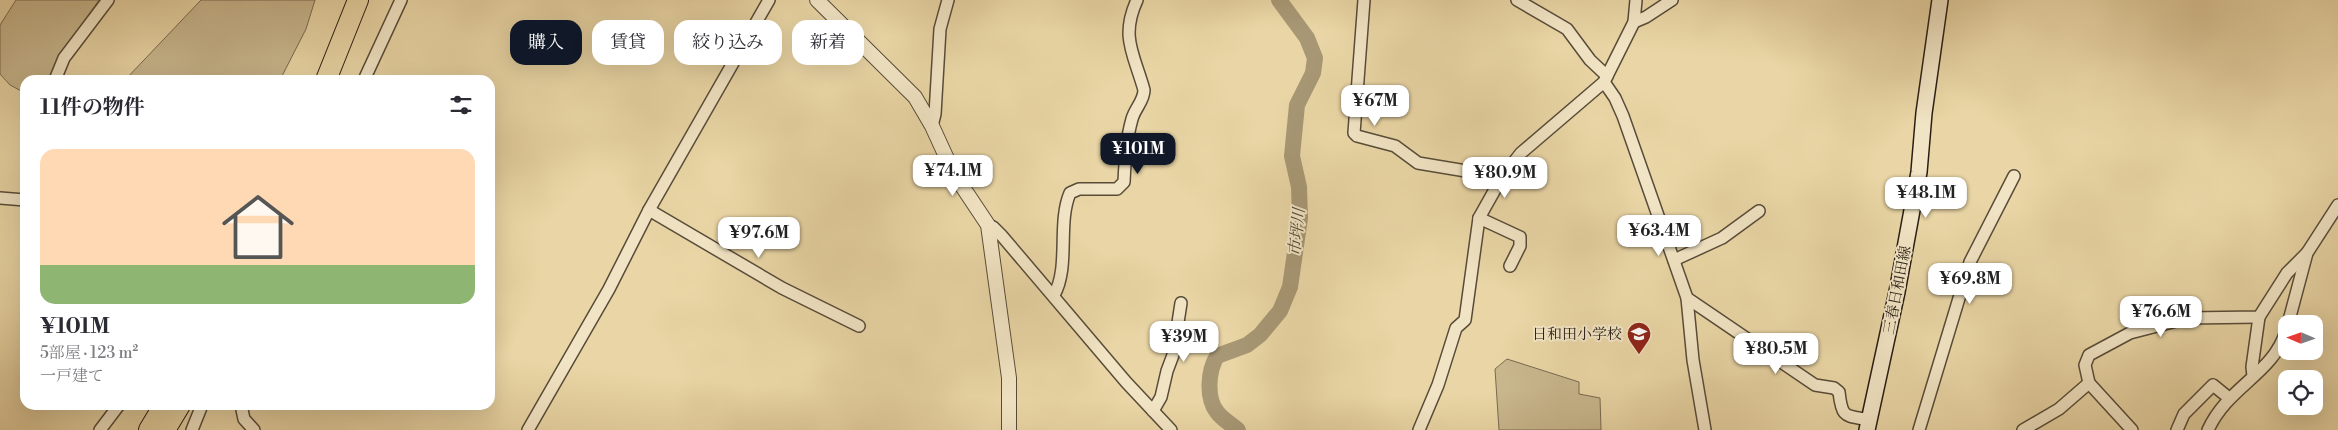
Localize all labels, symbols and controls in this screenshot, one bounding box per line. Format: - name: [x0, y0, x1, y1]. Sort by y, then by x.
- chip: 購入: [510, 20, 582, 65]
- chip: 賃貸: [592, 20, 664, 65]
- chip: 絞り込み: [674, 20, 782, 65]
- chip: 新着: [792, 20, 864, 65]
- pin: ¥67M: [1345, 84, 1405, 127]
- icon: filters: [447, 91, 475, 119]
- text: ¥67M: [1352, 91, 1398, 111]
- text: 11件の物件: [40, 95, 145, 121]
- pin: ¥101M: [1103, 132, 1173, 175]
- text: ¥101M: [1111, 139, 1165, 159]
- pin: ¥74.1M: [912, 154, 994, 197]
- pin: ¥80.9M: [1464, 156, 1546, 199]
- text: ¥74.1M: [924, 161, 982, 181]
- text: ¥80.9M: [1473, 163, 1537, 183]
- pin: ¥48.1M: [1885, 176, 1967, 219]
- icon: home: [213, 182, 303, 272]
- text: ¥48.1M: [1896, 183, 1956, 203]
- water label: 市坪川: [1285, 205, 1310, 257]
- pin: ¥63.4M: [1618, 214, 1700, 257]
- pin: ¥97.6M: [718, 216, 800, 259]
- text: ¥63.4M: [1628, 221, 1690, 241]
- text: ¥97.6M: [729, 223, 789, 243]
- street label: 三春日和田線: [1880, 244, 1915, 336]
- pin: ¥69.8M: [1929, 262, 2011, 305]
- text: ¥69.8M: [1939, 269, 2001, 289]
- pin: ¥76.6M: [2120, 296, 2202, 338]
- text: ¥76.6M: [2131, 302, 2191, 322]
- text: ¥101M: [40, 314, 110, 340]
- north arrow: [2278, 315, 2322, 360]
- map controls: [2278, 315, 2323, 415]
- pin: ¥39M: [1154, 320, 1214, 363]
- school or university icon: 日和田小学校: [1626, 321, 1652, 355]
- place label: 日和田小学校: [1532, 325, 1622, 344]
- text: ¥39M: [1161, 327, 1207, 347]
- pin: ¥80.5M: [1735, 332, 1817, 375]
- text: ¥80.5M: [1744, 339, 1808, 359]
- text: 5部屋 · 123 m²: [40, 343, 138, 363]
- text: 一戸建て: [40, 366, 104, 386]
- button: locate: [2278, 370, 2323, 415]

